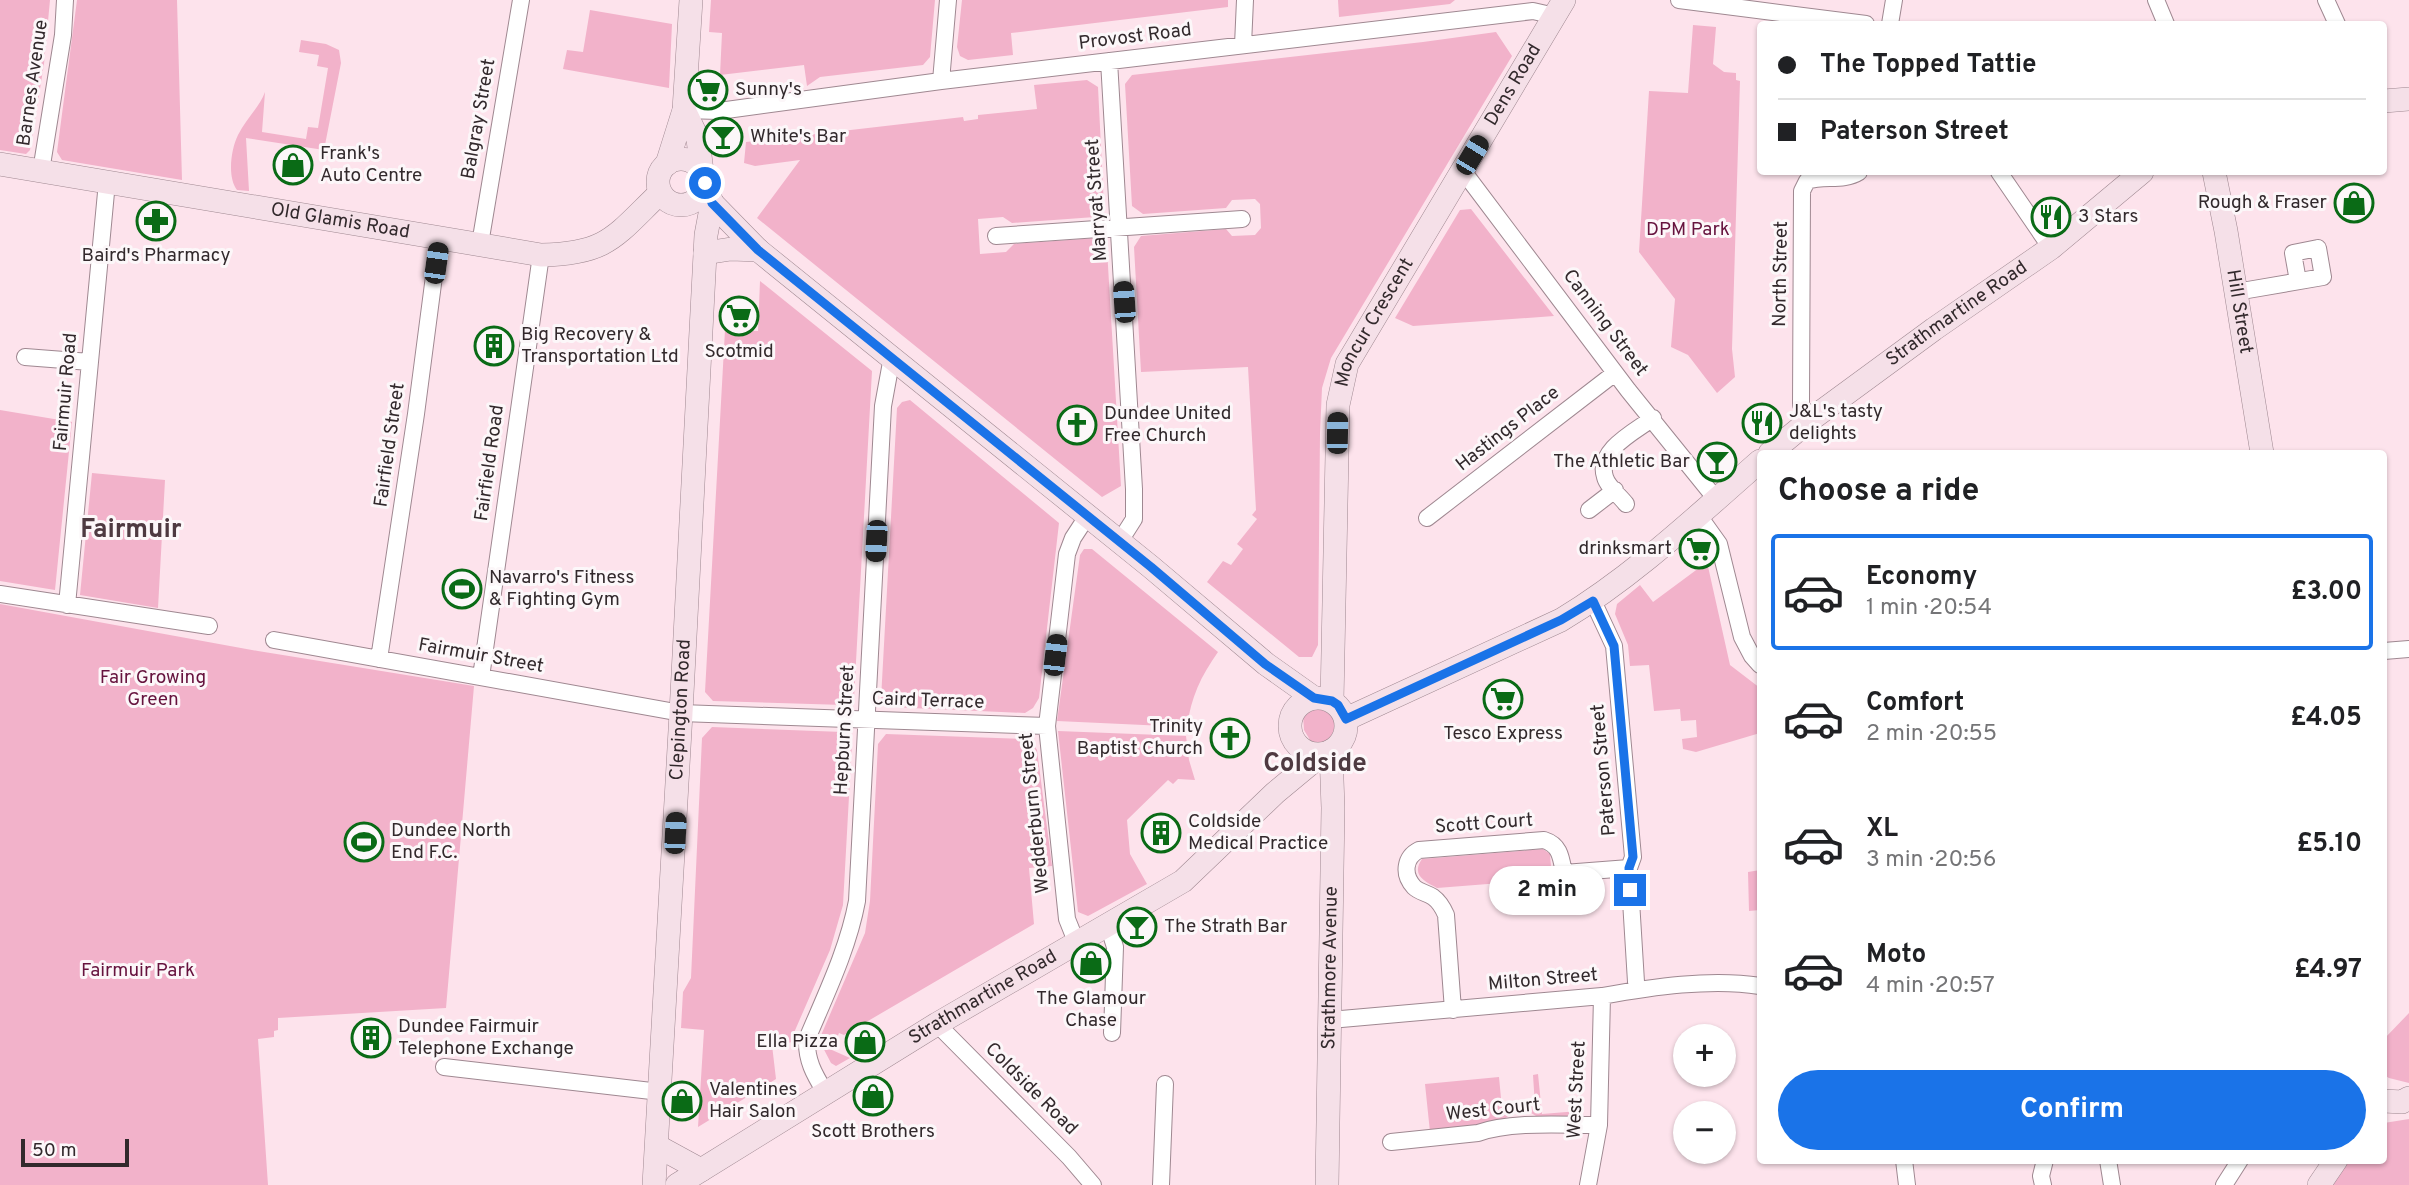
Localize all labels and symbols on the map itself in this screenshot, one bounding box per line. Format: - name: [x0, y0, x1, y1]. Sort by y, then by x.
- street label: Barnes Avenue: [12, 18, 54, 148]
- street label: Provost Road: [1077, 18, 1193, 56]
- street label: Dens Road: [1480, 40, 1547, 130]
- street label: Balgray Street: [457, 57, 501, 181]
- supermarket icon: Sunny's: [687, 69, 729, 111]
- place label: Sunny's: [735, 78, 802, 102]
- bar icon: White's Bar: [702, 116, 744, 158]
- place label: White's Bar: [750, 125, 847, 149]
- car: [1453, 132, 1492, 178]
- street label: Marryat Street: [1081, 138, 1113, 262]
- place label: Frank's Auto Centre: [320, 142, 422, 188]
- shop icon: Frank's Auto Centre: [272, 144, 314, 186]
- route start: [689, 167, 721, 199]
- shop icon: Rough & Fraser: [2333, 182, 2375, 224]
- place label: Rough & Fraser: [2198, 191, 2328, 215]
- restaurant icon: 3 Stars: [2030, 196, 2072, 238]
- street label: Old Glamis Road: [269, 198, 412, 245]
- pharmacy icon: Baird's Pharmacy: [135, 200, 177, 242]
- place label: 3 Stars: [2078, 205, 2138, 229]
- park label: DPM Park: [1646, 218, 1730, 242]
- street label: North Street: [1768, 221, 1794, 327]
- car: [423, 241, 450, 285]
- place label: Baird's Pharmacy: [82, 244, 230, 268]
- street label: Moncur Crescent: [1330, 254, 1419, 389]
- street label: Strathmartine Road: [1881, 256, 2032, 372]
- street label: Canning Street: [1557, 265, 1653, 381]
- street label: Hill Street: [2220, 268, 2258, 356]
- car: [1113, 280, 1136, 324]
- supermarket icon: Scotmid: [718, 295, 760, 337]
- place label: Big Recovery & Transportation Ltd: [521, 323, 679, 369]
- building icon: Big Recovery & Transportation Ltd: [473, 325, 515, 367]
- street label: Fairmuir Road: [49, 332, 83, 452]
- place label: Scotmid: [704, 340, 774, 364]
- street label: Fairfield Street: [369, 381, 411, 509]
- street label: Hastings Place: [1451, 381, 1565, 477]
- place label: J&L's tasty delights: [1789, 400, 1883, 446]
- place label: Dundee United Free Church: [1104, 402, 1232, 448]
- restaurant icon: J&L's tasty delights: [1741, 402, 1783, 444]
- street label: Fairfield Road: [470, 403, 510, 523]
- church icon: Dundee United Free Church: [1056, 404, 1098, 446]
- car: [1327, 412, 1348, 454]
- bar icon: The Athletic Bar: [1696, 441, 1738, 483]
- place label: The Athletic Bar: [1553, 450, 1691, 474]
- district label: Fairmuir: [80, 514, 182, 547]
- car: [865, 519, 888, 563]
- supermarket icon: drinksmart: [1678, 528, 1720, 570]
- place label: drinksmart: [1579, 537, 1672, 561]
- place label: Navarro's Fitness & Fighting Gym: [489, 566, 634, 612]
- sports icon: Navarro's Fitness & Fighting Gym: [441, 568, 483, 610]
- street label: Fairmuir Street: [416, 633, 546, 679]
- car: [1043, 633, 1068, 677]
- street label: Clepington Road: [665, 638, 697, 781]
- street label: Hepburn Street: [830, 664, 860, 796]
- park label: Fair Growing Green: [100, 666, 206, 712]
- supermarket icon: Tesco Express: [1482, 678, 1524, 720]
- street label: Caird Terrace: [871, 687, 985, 715]
- street label: Paterson Street: [1586, 703, 1622, 837]
- place label: Trinity Baptist Church: [1077, 715, 1203, 761]
- church icon: Trinity Baptist Church: [1209, 717, 1251, 759]
- place label: Tesco Express: [1443, 722, 1563, 746]
- street label: Wedderburn Street: [1015, 731, 1055, 895]
- district label: Coldside: [1263, 748, 1367, 781]
- street label: Scott Court: [1434, 809, 1534, 839]
- place label: Coldside Medical Practice: [1188, 810, 1328, 856]
- car: [664, 811, 687, 855]
- building icon: Coldside Medical Practice: [1140, 812, 1182, 854]
- place label: Dundee North End F.C.: [391, 819, 511, 865]
- sports icon: Dundee North End F.C.: [343, 821, 385, 863]
- callout: 2 min: [1490, 866, 1606, 914]
- route end: [1614, 874, 1646, 906]
- street label: Strathmore Avenue: [1317, 886, 1344, 1050]
- bar icon: The Strath Bar: [1116, 906, 1158, 948]
- place label: The Strath Bar: [1164, 915, 1288, 939]
- shop icon: The Glamour Chase: [1070, 942, 1112, 984]
- street label: Strathmartine Road: [905, 945, 1061, 1050]
- park label: Fairmuir Park: [81, 959, 195, 983]
- street label: Milton Street: [1487, 963, 1599, 997]
- place label: The Glamour Chase: [1036, 987, 1147, 1033]
- place label: Dundee Fairmuir Telephone Exchange: [398, 1015, 574, 1061]
- building icon: Dundee Fairmuir Telephone Exchange: [350, 1017, 392, 1059]
- shop icon: Ella Pizza: [844, 1021, 886, 1063]
- place label: Ella Pizza: [756, 1030, 838, 1054]
- street label: Coldside Road: [979, 1037, 1083, 1141]
- street label: West Street: [1562, 1040, 1592, 1140]
- shop icon: Scott Brothers: [852, 1075, 894, 1117]
- place label: Valentines Hair Salon: [709, 1078, 797, 1124]
- shop icon: Valentines Hair Salon: [661, 1080, 703, 1122]
- street label: West Court: [1445, 1093, 1541, 1127]
- place label: Scott Brothers: [811, 1120, 935, 1144]
- scale bar: [21, 1136, 130, 1168]

